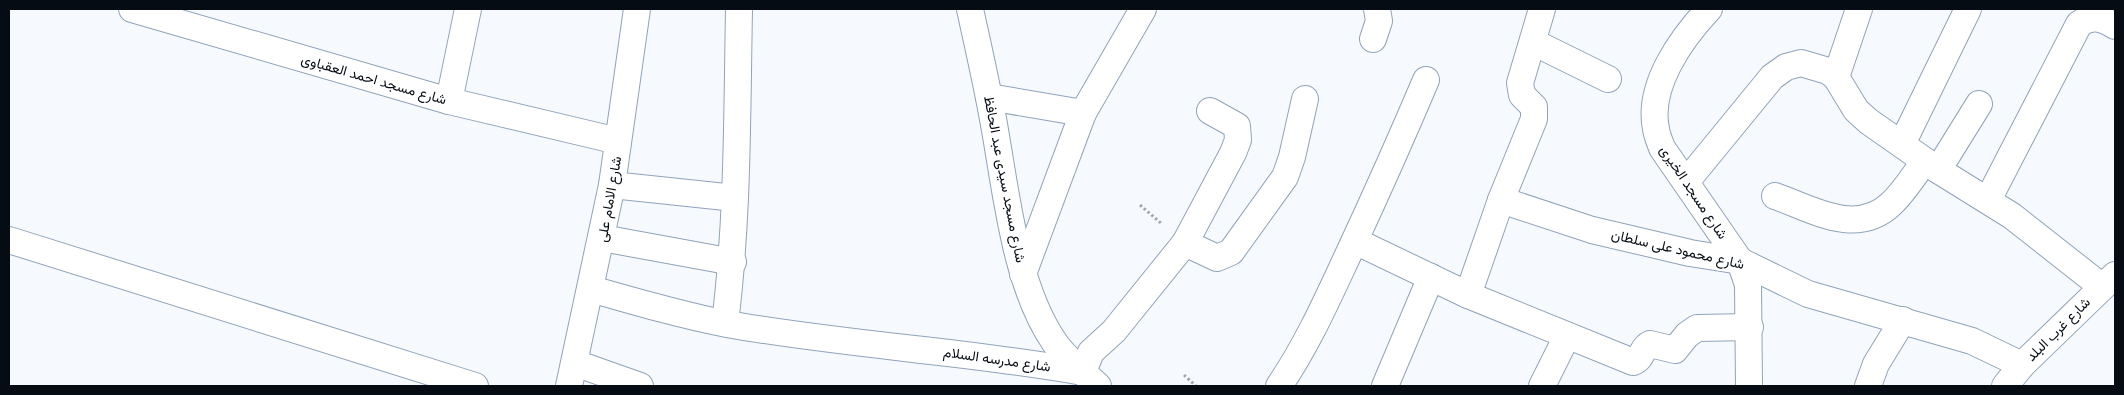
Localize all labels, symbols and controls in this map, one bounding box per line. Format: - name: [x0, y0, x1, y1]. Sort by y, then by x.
- street label: شارع مسجد احمد العقباوى: [299, 50, 449, 110]
- street label: شارع مسجد سيدى عبد الحافظ: [978, 94, 1030, 264]
- street label: شارع مسجد الخيرى: [1654, 142, 1732, 244]
- street label: شارع الامام على: [593, 155, 627, 244]
- street label: شارع محمود على سلطان: [1609, 225, 1746, 275]
- street label: شارع غرب البلد: [2022, 293, 2095, 366]
- street label: شارع مدرسه السلام: [942, 343, 1052, 377]

